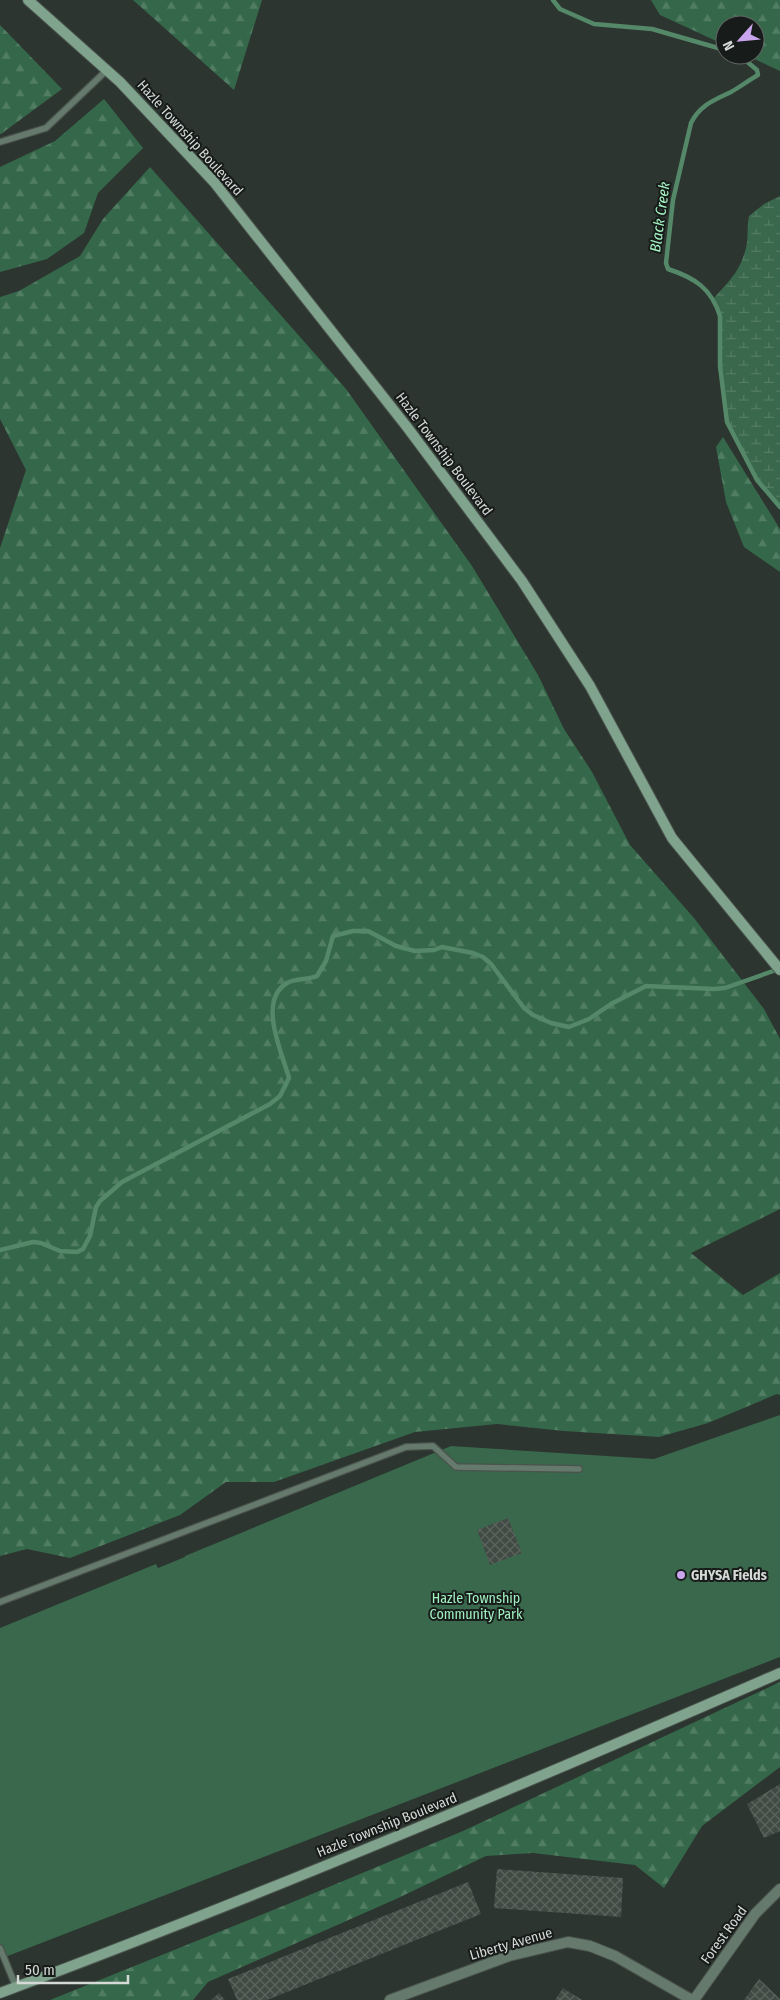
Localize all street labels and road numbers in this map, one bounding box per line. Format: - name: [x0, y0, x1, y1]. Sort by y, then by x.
- street label: Hazle Township Boulevard: [134, 77, 246, 199]
- street label: Hazle Township Boulevard: [392, 389, 496, 519]
- street label: Hazle Township Boulevard: [314, 1789, 460, 1861]
- street label: Forest Road: [697, 1903, 751, 1967]
- street label: Liberty Avenue: [468, 1924, 554, 1964]

